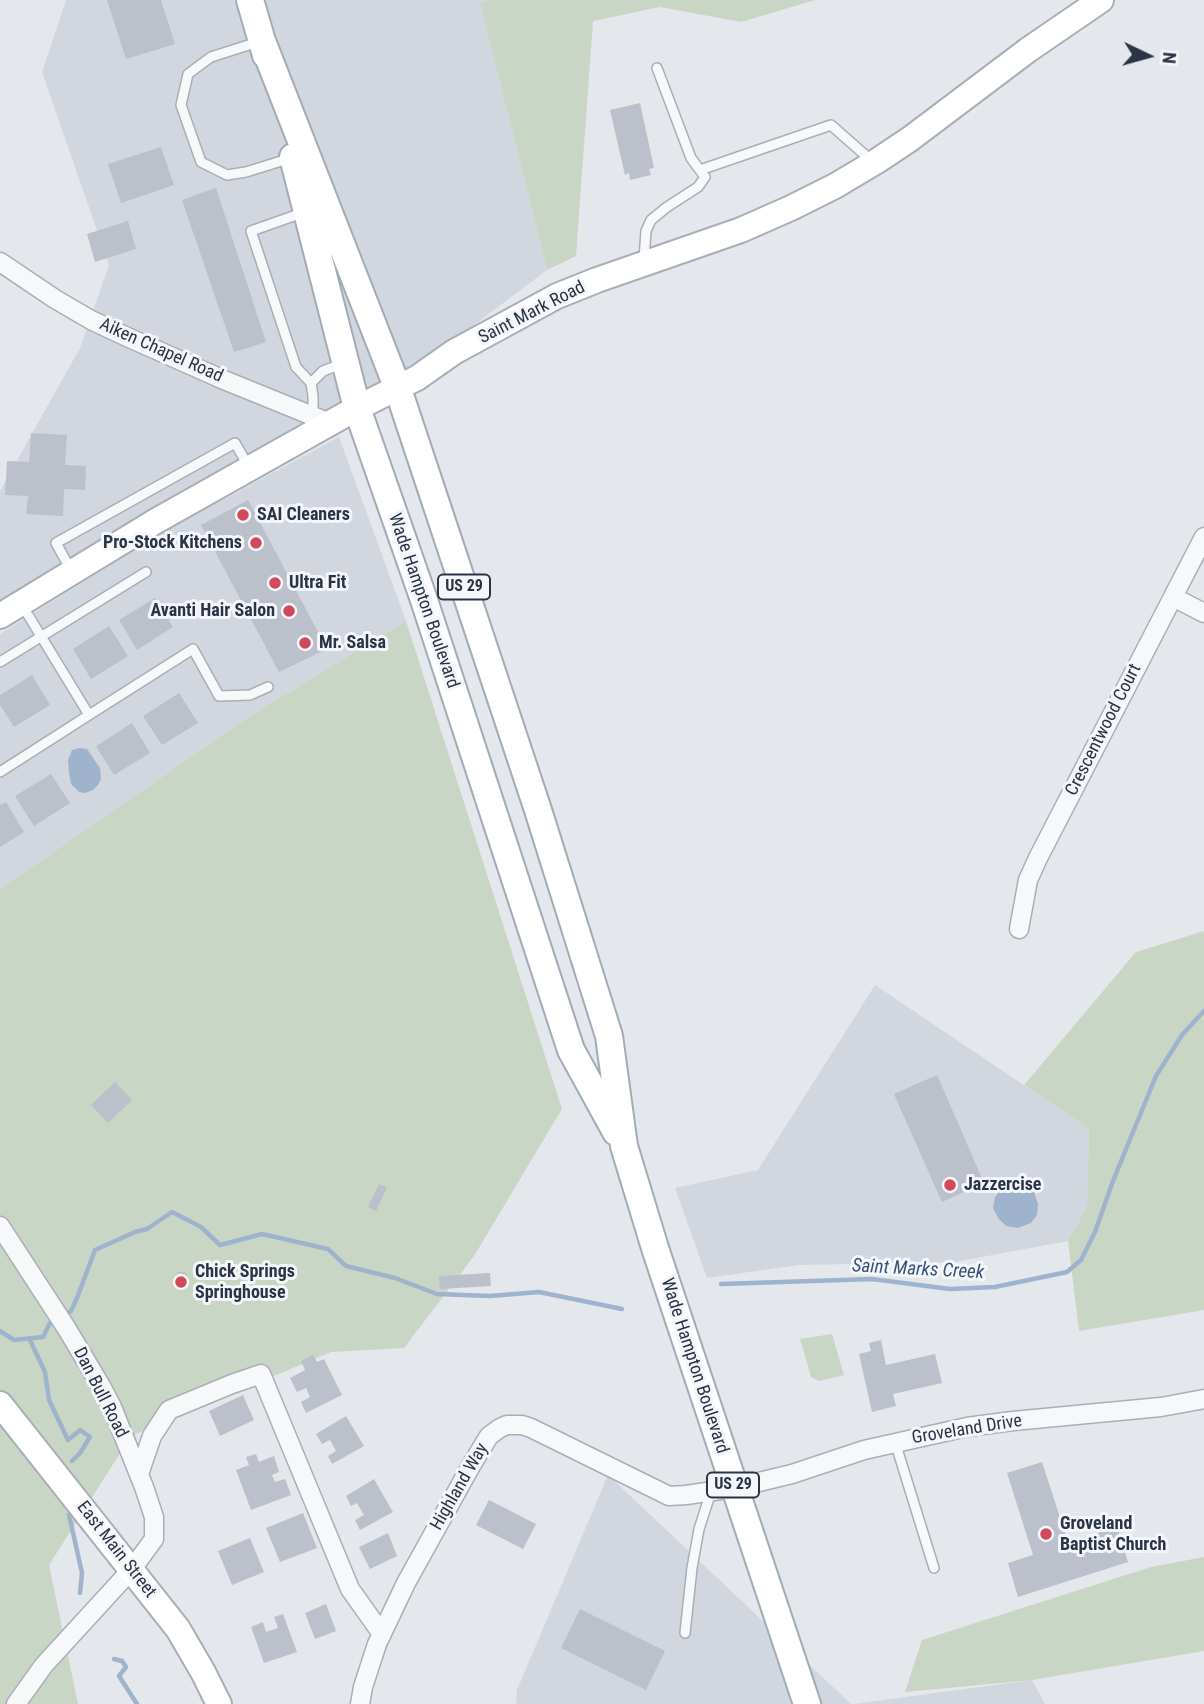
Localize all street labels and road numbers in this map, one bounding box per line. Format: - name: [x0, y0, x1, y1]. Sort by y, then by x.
- street label: Saint Mark Road: [475, 277, 589, 349]
- street label: Aiken Chapel Road: [96, 314, 226, 388]
- street label: Wade Hampton Boulevard: [383, 511, 463, 691]
- road number: US 29: [438, 574, 490, 600]
- street label: Crescentwood Court: [1061, 661, 1147, 799]
- street label: Wade Hampton Boulevard: [655, 1276, 733, 1456]
- street label: Dan Bull Road: [68, 1344, 132, 1442]
- street label: Groveland Drive: [910, 1411, 1024, 1449]
- street label: Highland Way: [426, 1440, 494, 1534]
- road number: US 29: [707, 1472, 759, 1498]
- street label: East Main Street: [72, 1497, 160, 1603]

